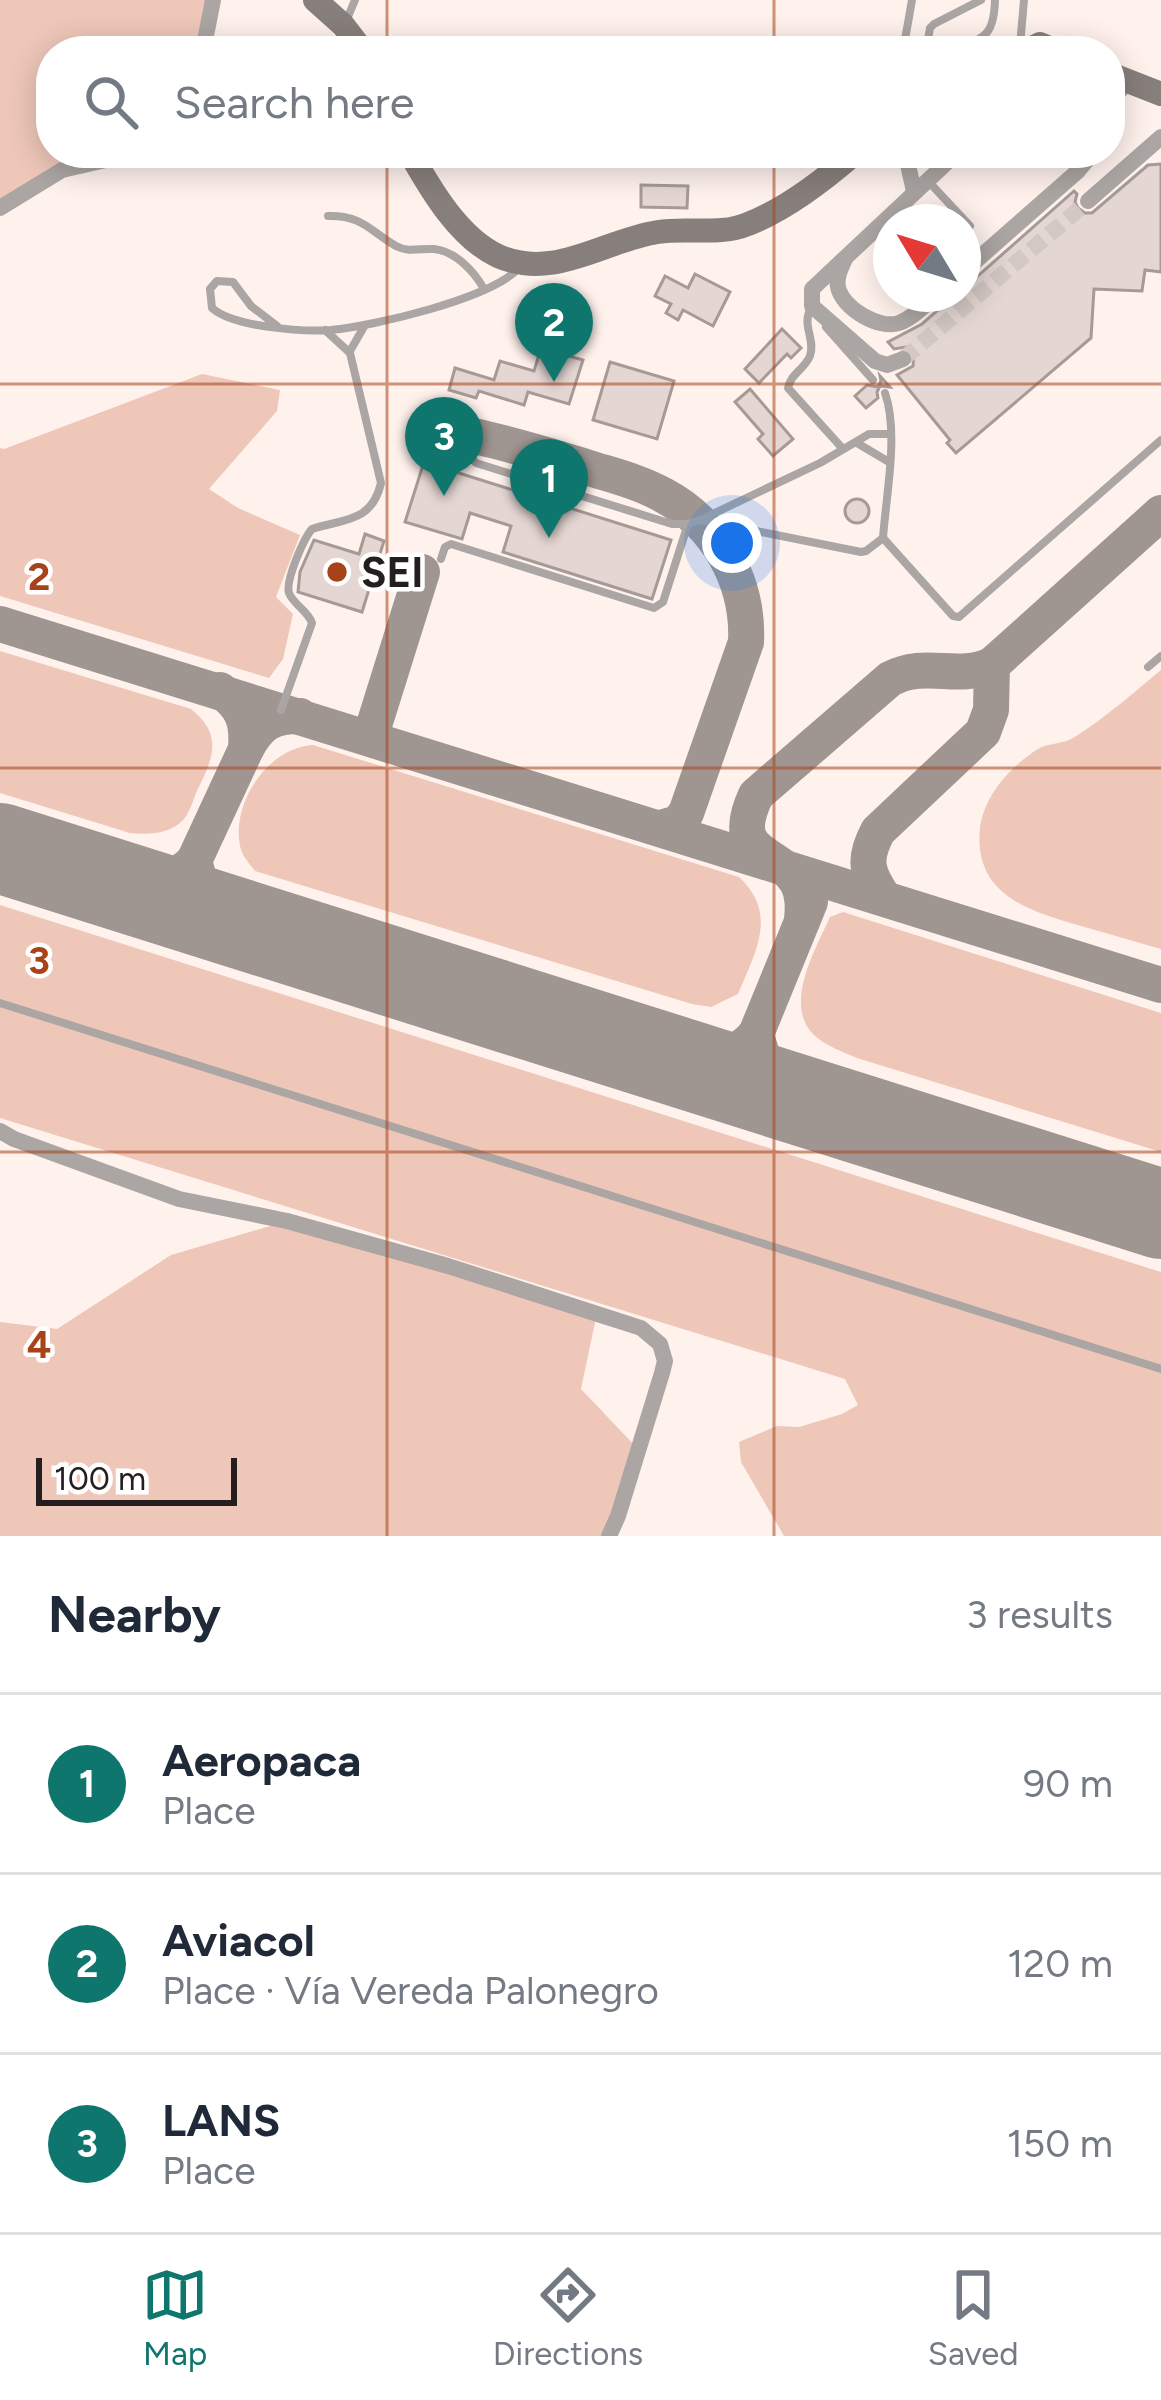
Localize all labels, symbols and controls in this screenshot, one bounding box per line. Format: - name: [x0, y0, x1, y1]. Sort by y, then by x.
- search box: [36, 36, 1125, 168]
- icon: search: [78, 69, 144, 135]
- text: Search here: [174, 75, 414, 129]
- north arrow: [873, 204, 981, 312]
- pin: 2: [515, 283, 593, 382]
- pin: 3: [405, 397, 483, 496]
- pin: 1: [510, 439, 588, 538]
- your location: [702, 513, 762, 573]
- place label: SEI: [361, 547, 423, 598]
- text: 2: [28, 553, 50, 600]
- marker: SEI: [324, 559, 350, 585]
- text: 3: [28, 937, 50, 984]
- text: 4: [27, 1321, 51, 1368]
- scale bar: [36, 1452, 237, 1505]
- text: 100 m: [54, 1459, 146, 1498]
- text: Nearby: [48, 1584, 221, 1645]
- text: 3 results: [966, 1591, 1113, 1638]
- text: Aeropaca: [162, 1733, 361, 1787]
- text: 1: [79, 1760, 95, 1807]
- text: 90 m: [1023, 1760, 1113, 1807]
- text: Place: [162, 1787, 255, 1834]
- text: Aviacol: [162, 1913, 315, 1967]
- text: 2: [76, 1940, 98, 1987]
- text: 120 m: [1007, 1940, 1113, 1987]
- text: Place · Vía Vereda Palonegro: [162, 1967, 659, 2014]
- text: LANS: [162, 2093, 280, 2147]
- text: 3: [76, 2120, 98, 2167]
- text: 150 m: [1007, 2120, 1113, 2167]
- text: Place: [162, 2147, 255, 2194]
- tab: Map: [142, 2262, 208, 2373]
- tab: Directions: [493, 2262, 643, 2373]
- tab: Saved: [928, 2262, 1019, 2373]

